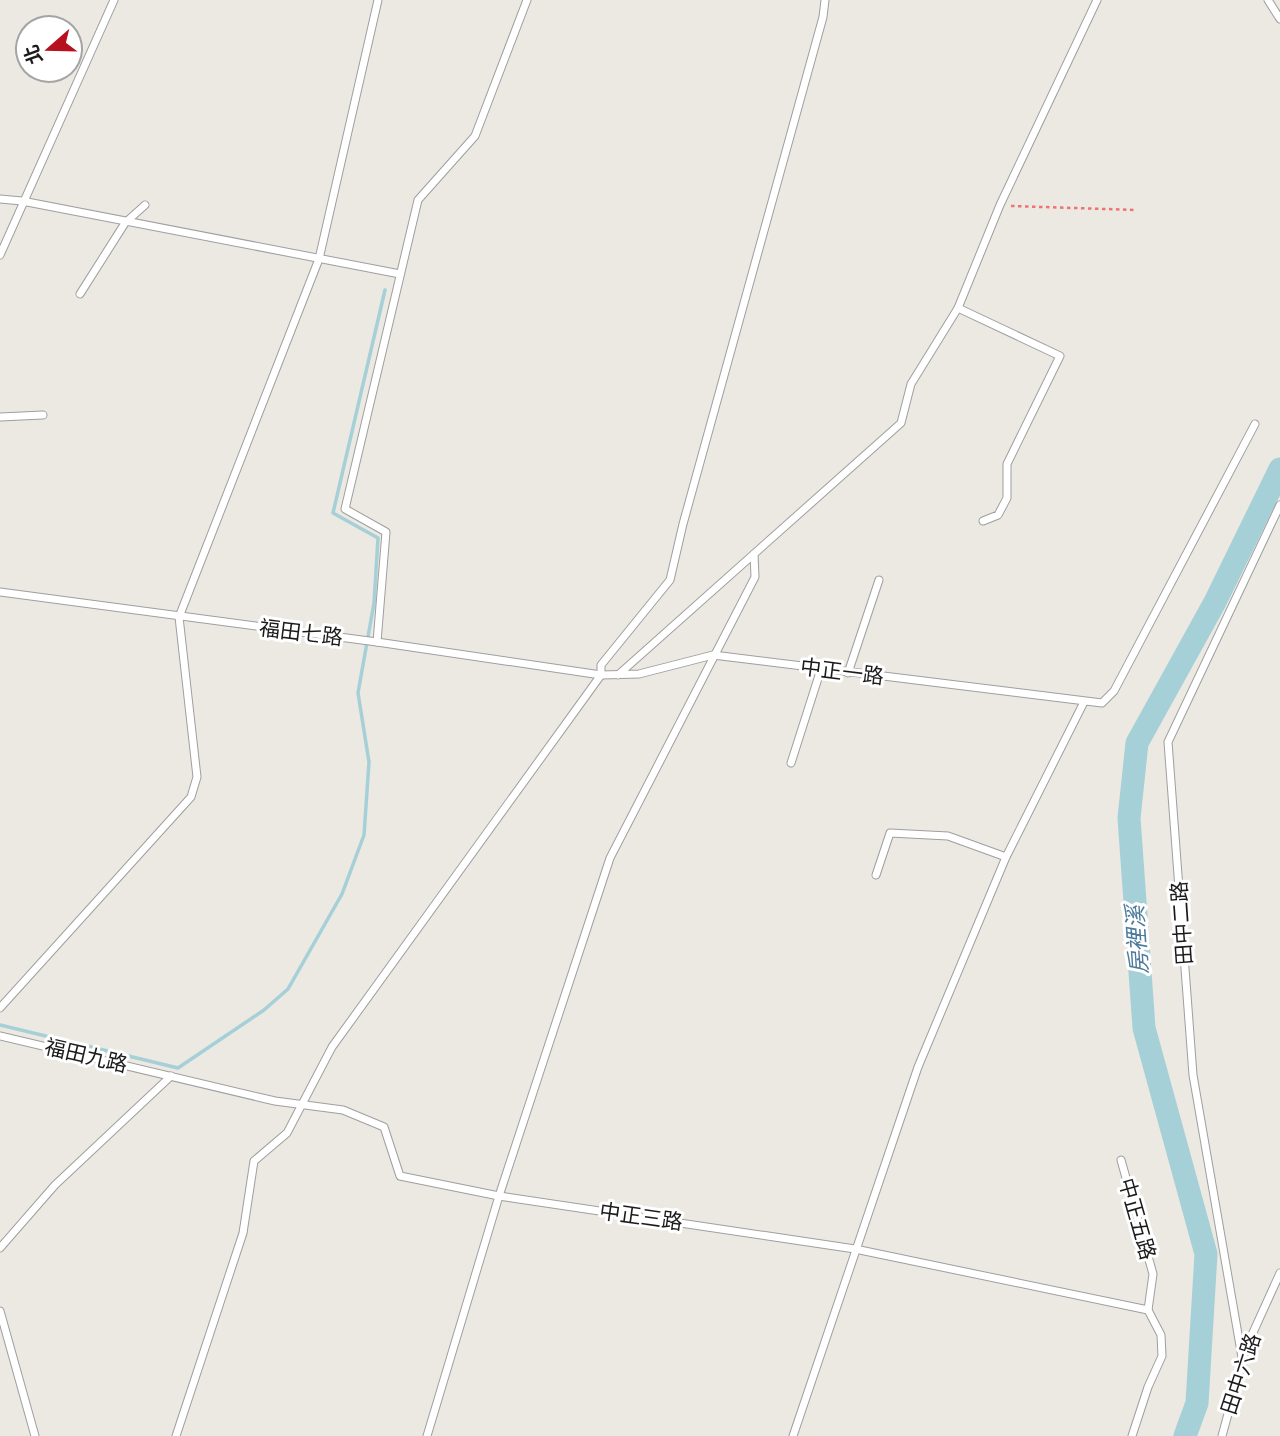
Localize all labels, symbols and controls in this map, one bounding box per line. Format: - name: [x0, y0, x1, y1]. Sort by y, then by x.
- north arrow: [14, 14, 84, 84]
- text: 北: [20, 42, 48, 67]
- street label: 福田七路: [258, 616, 344, 650]
- street label: 中正一路: [799, 655, 885, 689]
- street label: 田中二路: [1167, 880, 1197, 966]
- water label: 房裡溪: [1121, 902, 1153, 975]
- street label: 福田九路: [42, 1035, 130, 1077]
- street label: 中正五路: [1114, 1175, 1160, 1263]
- street label: 中正三路: [598, 1199, 684, 1235]
- street label: 田中六路: [1217, 1330, 1265, 1418]

